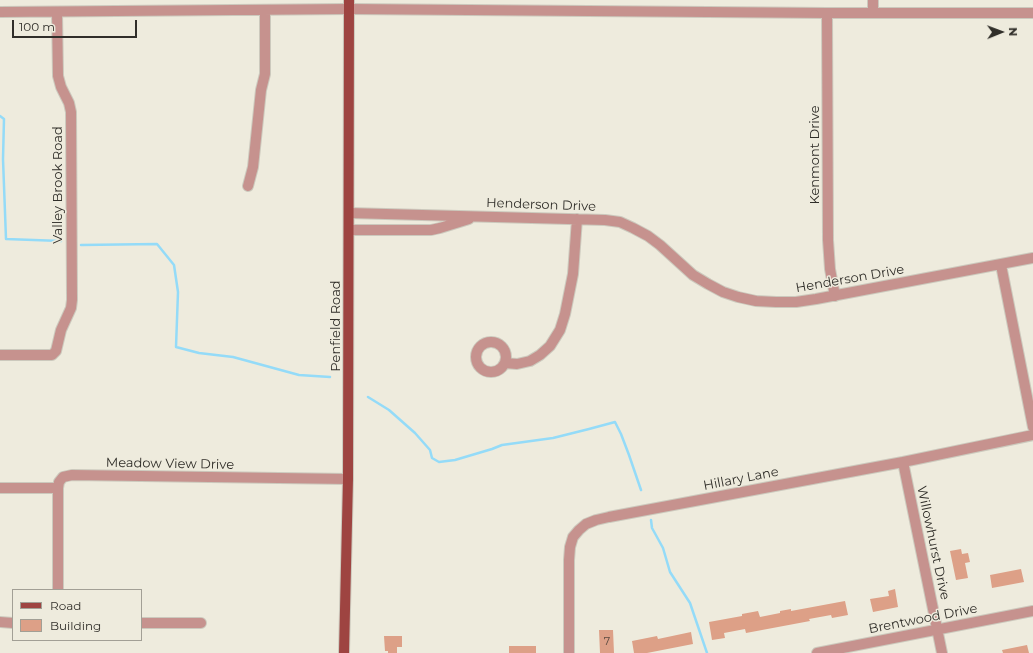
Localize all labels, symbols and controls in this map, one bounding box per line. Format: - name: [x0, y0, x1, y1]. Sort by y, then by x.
- scale bar: [14, 12, 139, 38]
- north arrow: [981, 12, 1021, 52]
- text: 100 m: [19, 19, 55, 34]
- text: N: [1006, 27, 1020, 36]
- street label: Kenmont Drive: [807, 105, 823, 205]
- street label: Valley Brook Road: [50, 126, 66, 244]
- street label: Henderson Drive: [486, 195, 596, 215]
- street label: Henderson Drive: [795, 262, 905, 296]
- street label: Penfield Road: [328, 280, 344, 372]
- street label: Meadow View Drive: [106, 455, 234, 473]
- street label: Hillary Lane: [702, 464, 780, 494]
- street label: Willowhurst Drive: [913, 485, 953, 601]
- legend: [12, 589, 142, 641]
- text: Road: [50, 598, 81, 613]
- street label: Brentwood Drive: [867, 601, 979, 637]
- text: Building: [50, 618, 101, 633]
- house number: 7: [604, 635, 610, 649]

